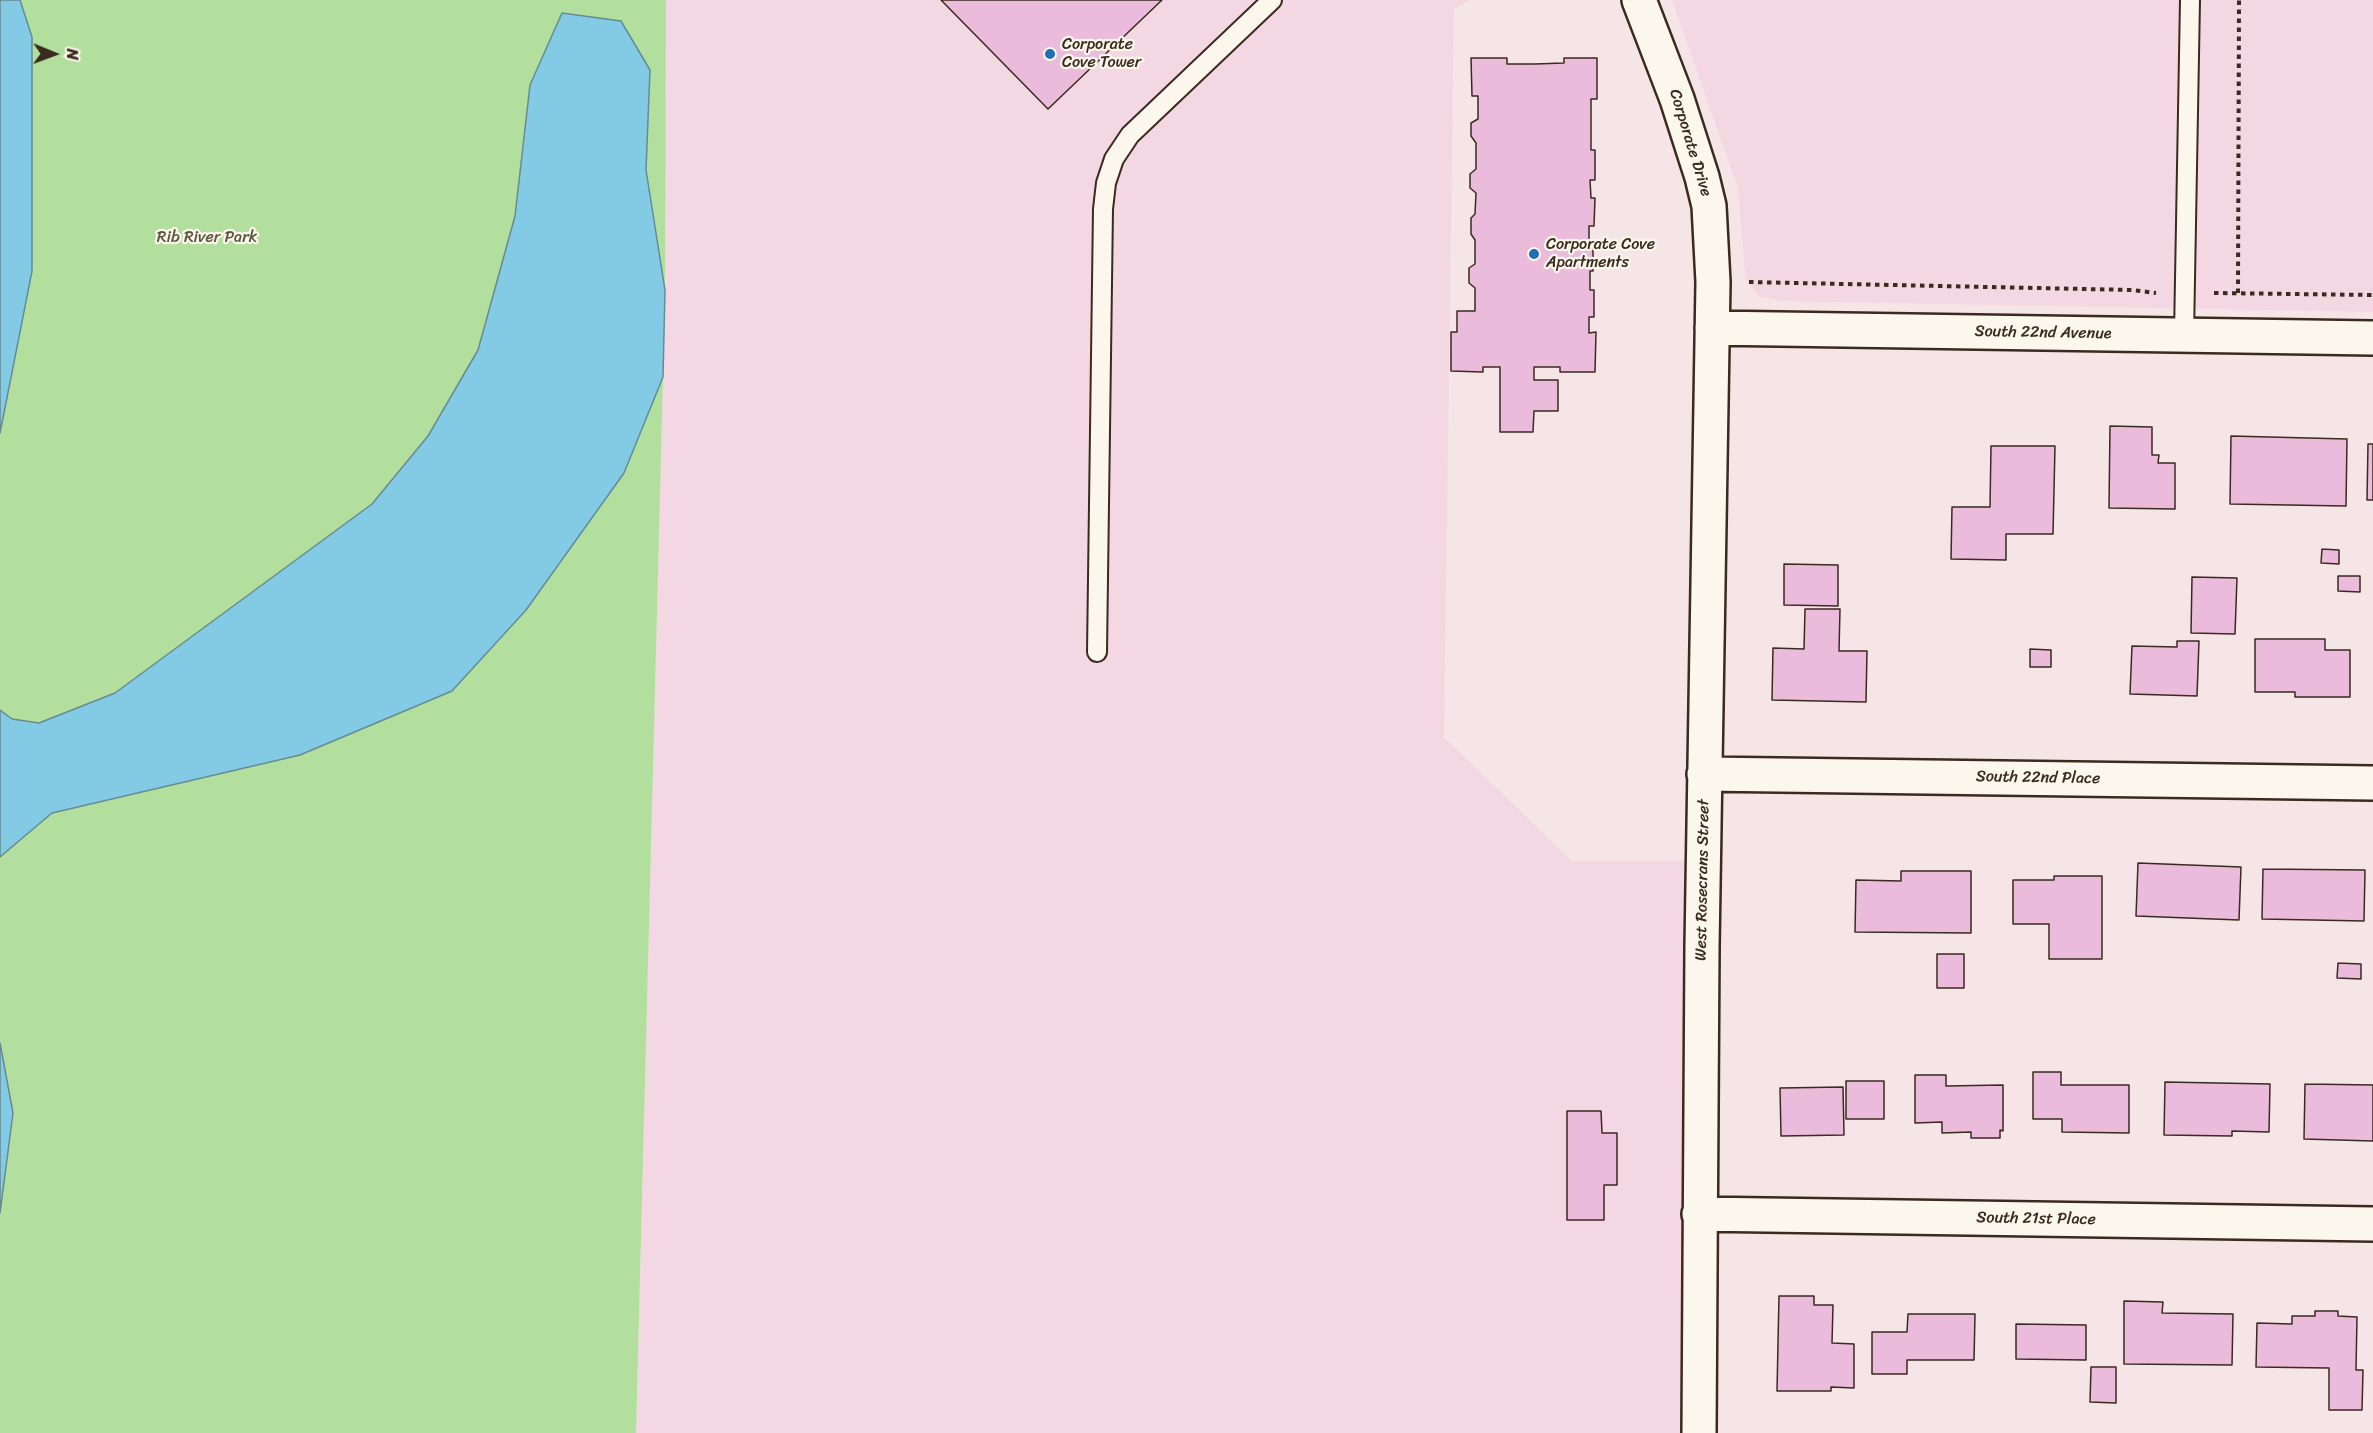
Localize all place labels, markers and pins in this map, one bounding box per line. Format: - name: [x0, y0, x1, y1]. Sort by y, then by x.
- place label: Corporate Cove Tower: [1062, 35, 1141, 73]
- marker: Corporate Cove Tower: [1043, 47, 1057, 61]
- place label: Corporate Cove Apartments: [1546, 235, 1655, 273]
- marker: Corporate Cove Apartments: [1527, 247, 1541, 261]

